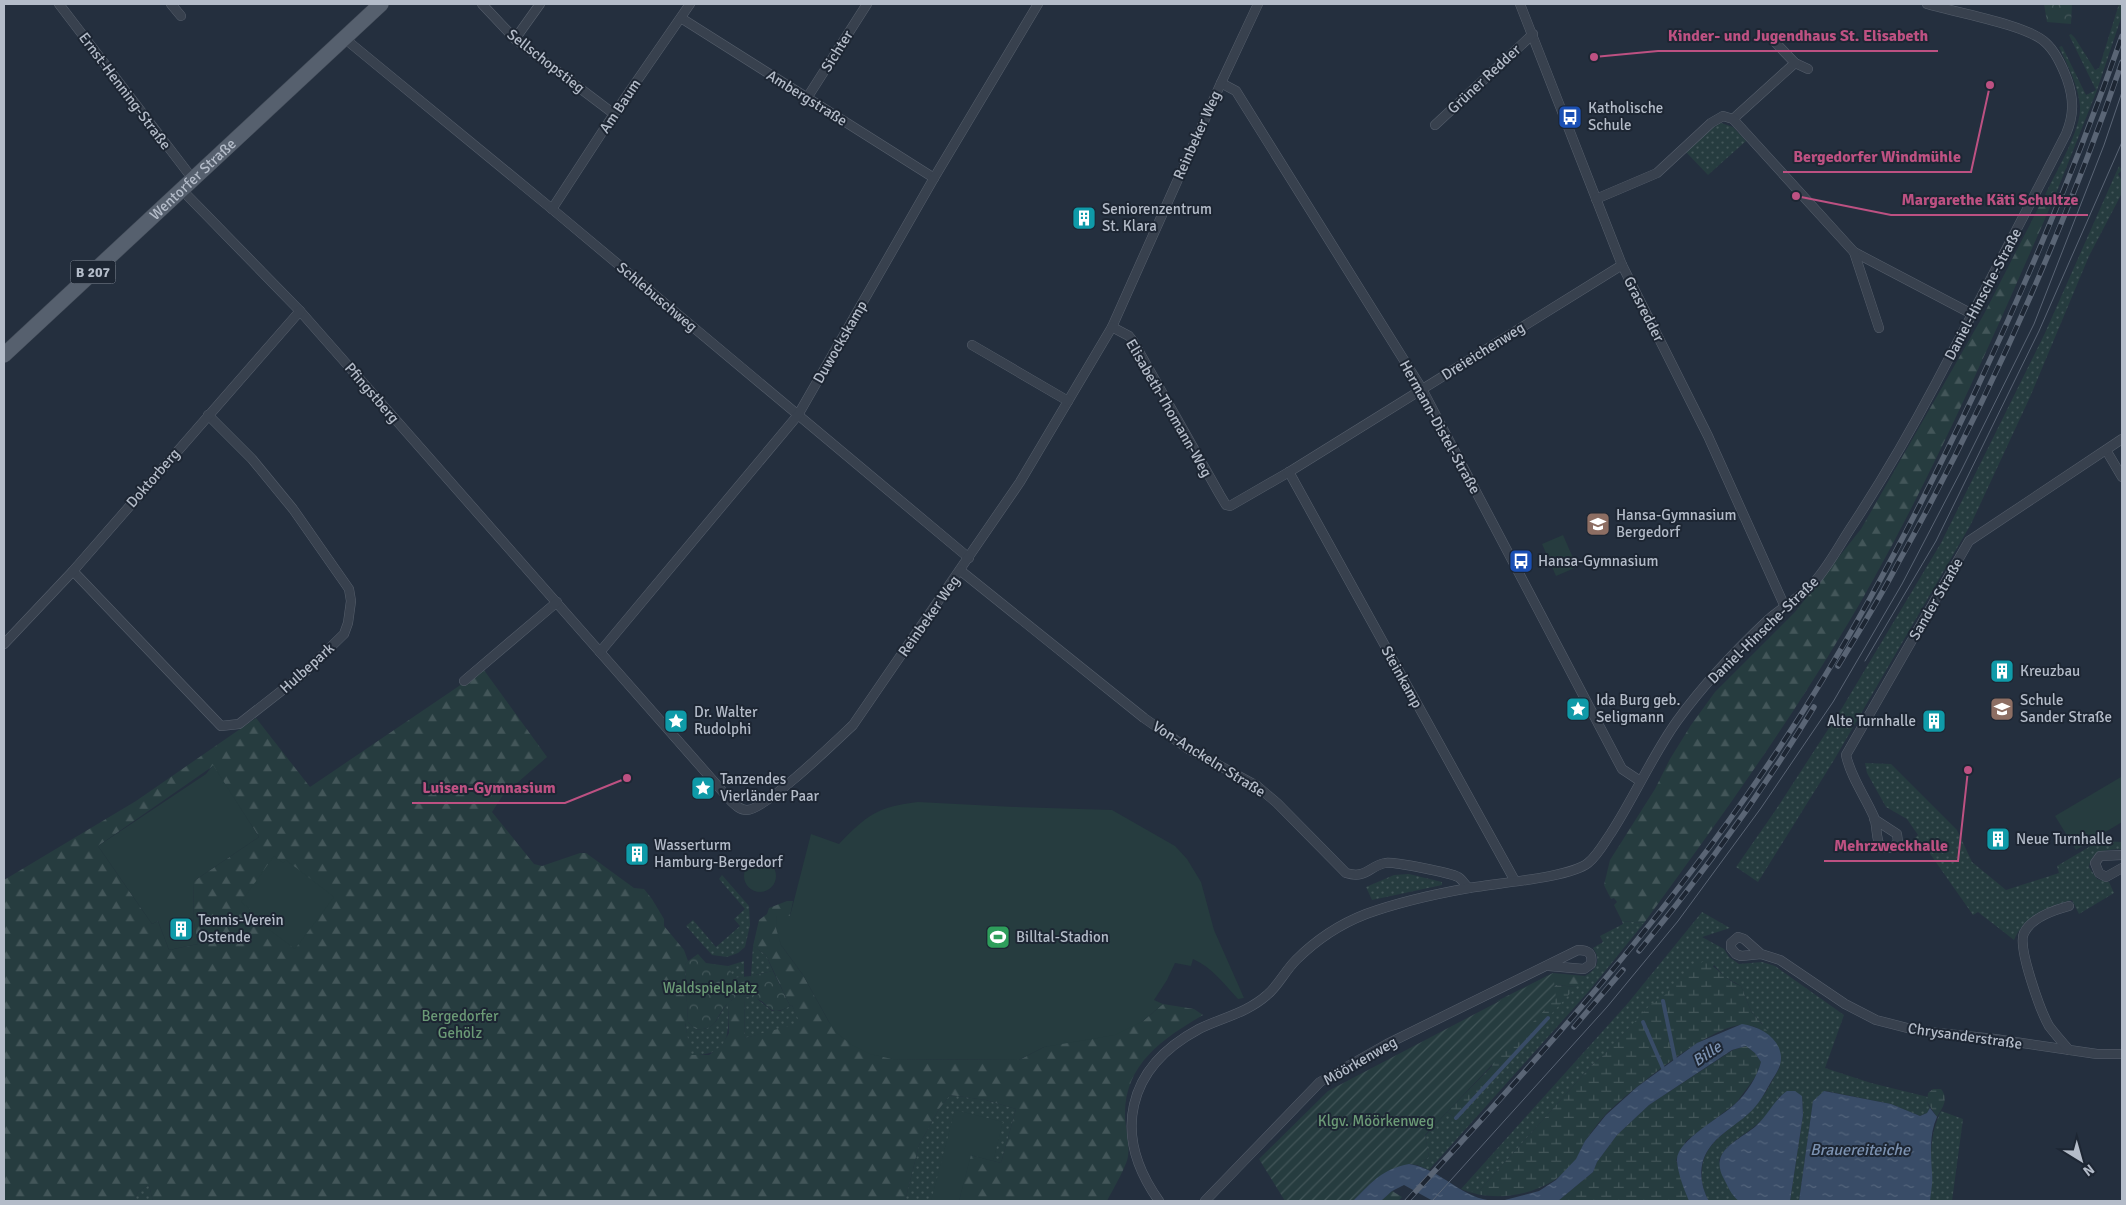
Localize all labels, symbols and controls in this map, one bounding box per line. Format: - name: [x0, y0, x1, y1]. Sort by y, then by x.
- callout: Kinder- und Jugendhaus St. Elisabeth: [1658, 20, 1938, 51]
- street label: Sellschopstieg: [504, 25, 588, 97]
- street label: Sichter: [817, 26, 857, 75]
- text: Kinder- und Jugendhaus St. Elisabeth: [1668, 26, 1928, 46]
- street label: Ernst-Henning-Straße: [75, 29, 175, 153]
- street label: Grüner Redder: [1444, 40, 1525, 117]
- street label: Ambergstraße: [763, 66, 851, 130]
- street label: Am Baum: [595, 76, 645, 136]
- street label: Reinbeker Weg: [1169, 88, 1225, 182]
- place label: Katholische Schule: [1588, 99, 1663, 134]
- bus stop icon: Katholische Schule: [1557, 104, 1583, 130]
- street label: Wentorfer Straße: [146, 135, 240, 224]
- callout: Bergedorfer Windmühle: [1783, 141, 1971, 172]
- text: Bergedorfer Windmühle: [1793, 147, 1961, 167]
- callout: Margarethe Käti Schultze: [1891, 184, 2088, 215]
- text: Margarethe Käti Schultze: [1902, 190, 2079, 210]
- place label: Seniorenzentrum St. Klara: [1102, 200, 1212, 235]
- building icon: Seniorenzentrum St. Klara: [1071, 205, 1097, 231]
- street label: Daniel-Hinsche-Straße: [1941, 225, 2025, 363]
- street label: Schlebuschweg: [613, 258, 701, 336]
- road number: B 207: [70, 260, 116, 284]
- street label: Grasredder: [1620, 273, 1668, 345]
- street label: Duwockskamp: [809, 297, 871, 387]
- street label: Dreieichenweg: [1438, 318, 1528, 384]
- street label: Elisabeth-Thomann-Weg: [1122, 336, 1216, 480]
- street label: Hermann-Distel-Straße: [1396, 357, 1484, 497]
- street label: Pfingstberg: [341, 359, 403, 427]
- street label: Doktorberg: [123, 445, 184, 511]
- place label: Hansa-Gymnasium Bergedorf: [1616, 506, 1736, 541]
- school or university icon: Hansa-Gymnasium Bergedorf: [1585, 511, 1611, 537]
- bus stop icon: Hansa-Gymnasium: [1508, 548, 1534, 574]
- place label: Hansa-Gymnasium: [1538, 552, 1658, 570]
- street label: Sander Straße: [1905, 555, 1967, 643]
- street label: Reinbeker Weg: [894, 572, 964, 660]
- street label: Daniel-Hinsche-Straße: [1704, 573, 1822, 687]
- street label: Hulbepark: [276, 639, 338, 697]
- street label: Steinkamp: [1378, 643, 1426, 711]
- building icon: Kreuzbau: [1989, 658, 2015, 684]
- place label: Kreuzbau: [2020, 662, 2080, 680]
- place label: Ida Burg geb. Seligmann: [1596, 691, 1680, 726]
- place label: Schule Sander Straße: [2020, 691, 2112, 726]
- place icon: Ida Burg geb. Seligmann: [1565, 696, 1591, 722]
- school or university icon: Schule Sander Straße: [1989, 696, 2015, 722]
- place label: Dr. Walter Rudolphi: [694, 703, 758, 738]
- place icon: Dr. Walter Rudolphi: [663, 708, 689, 734]
- building icon: Alte Turnhalle: [1921, 708, 1947, 734]
- place label: Alte Turnhalle: [1827, 712, 1916, 730]
- street label: Von-Anckeln-Straße: [1149, 717, 1269, 801]
- place label: Tanzendes Vierländer Paar: [720, 770, 820, 805]
- callout: Luisen-Gymnasium: [412, 772, 565, 803]
- place icon: Tanzendes Vierländer Paar: [690, 775, 716, 801]
- text: Luisen-Gymnasium: [422, 778, 556, 798]
- building icon: Neue Turnhalle: [1985, 826, 2011, 852]
- callout: Mehrzweckhalle: [1824, 830, 1958, 861]
- place label: Neue Turnhalle: [2016, 830, 2113, 848]
- place label: Wasserturm Hamburg-Bergedorf: [654, 836, 783, 871]
- text: Mehrzweckhalle: [1834, 836, 1948, 856]
- building icon: Wasserturm Hamburg-Bergedorf: [624, 841, 650, 867]
- place label: Tennis-Verein Ostende: [198, 911, 284, 946]
- building icon: Tennis-Verein Ostende: [168, 916, 194, 942]
- sports icon: Billtal-Stadion: [985, 924, 1011, 950]
- place label: Billtal-Stadion: [1016, 928, 1109, 946]
- park label: Waldspielplatz: [663, 979, 758, 997]
- park label: Bergedorfer Gehölz: [421, 1007, 499, 1042]
- street label: Chrysanderstraße: [1907, 1019, 2023, 1053]
- street label: Möörkenweg: [1320, 1033, 1400, 1089]
- water label: Bille: [1689, 1036, 1726, 1071]
- park label: Klgv. Möörkenweg: [1318, 1112, 1434, 1130]
- north arrow: [2056, 1135, 2106, 1185]
- water label: Brauereiteiche: [1810, 1140, 1911, 1160]
- text: N: [2080, 1160, 2098, 1180]

